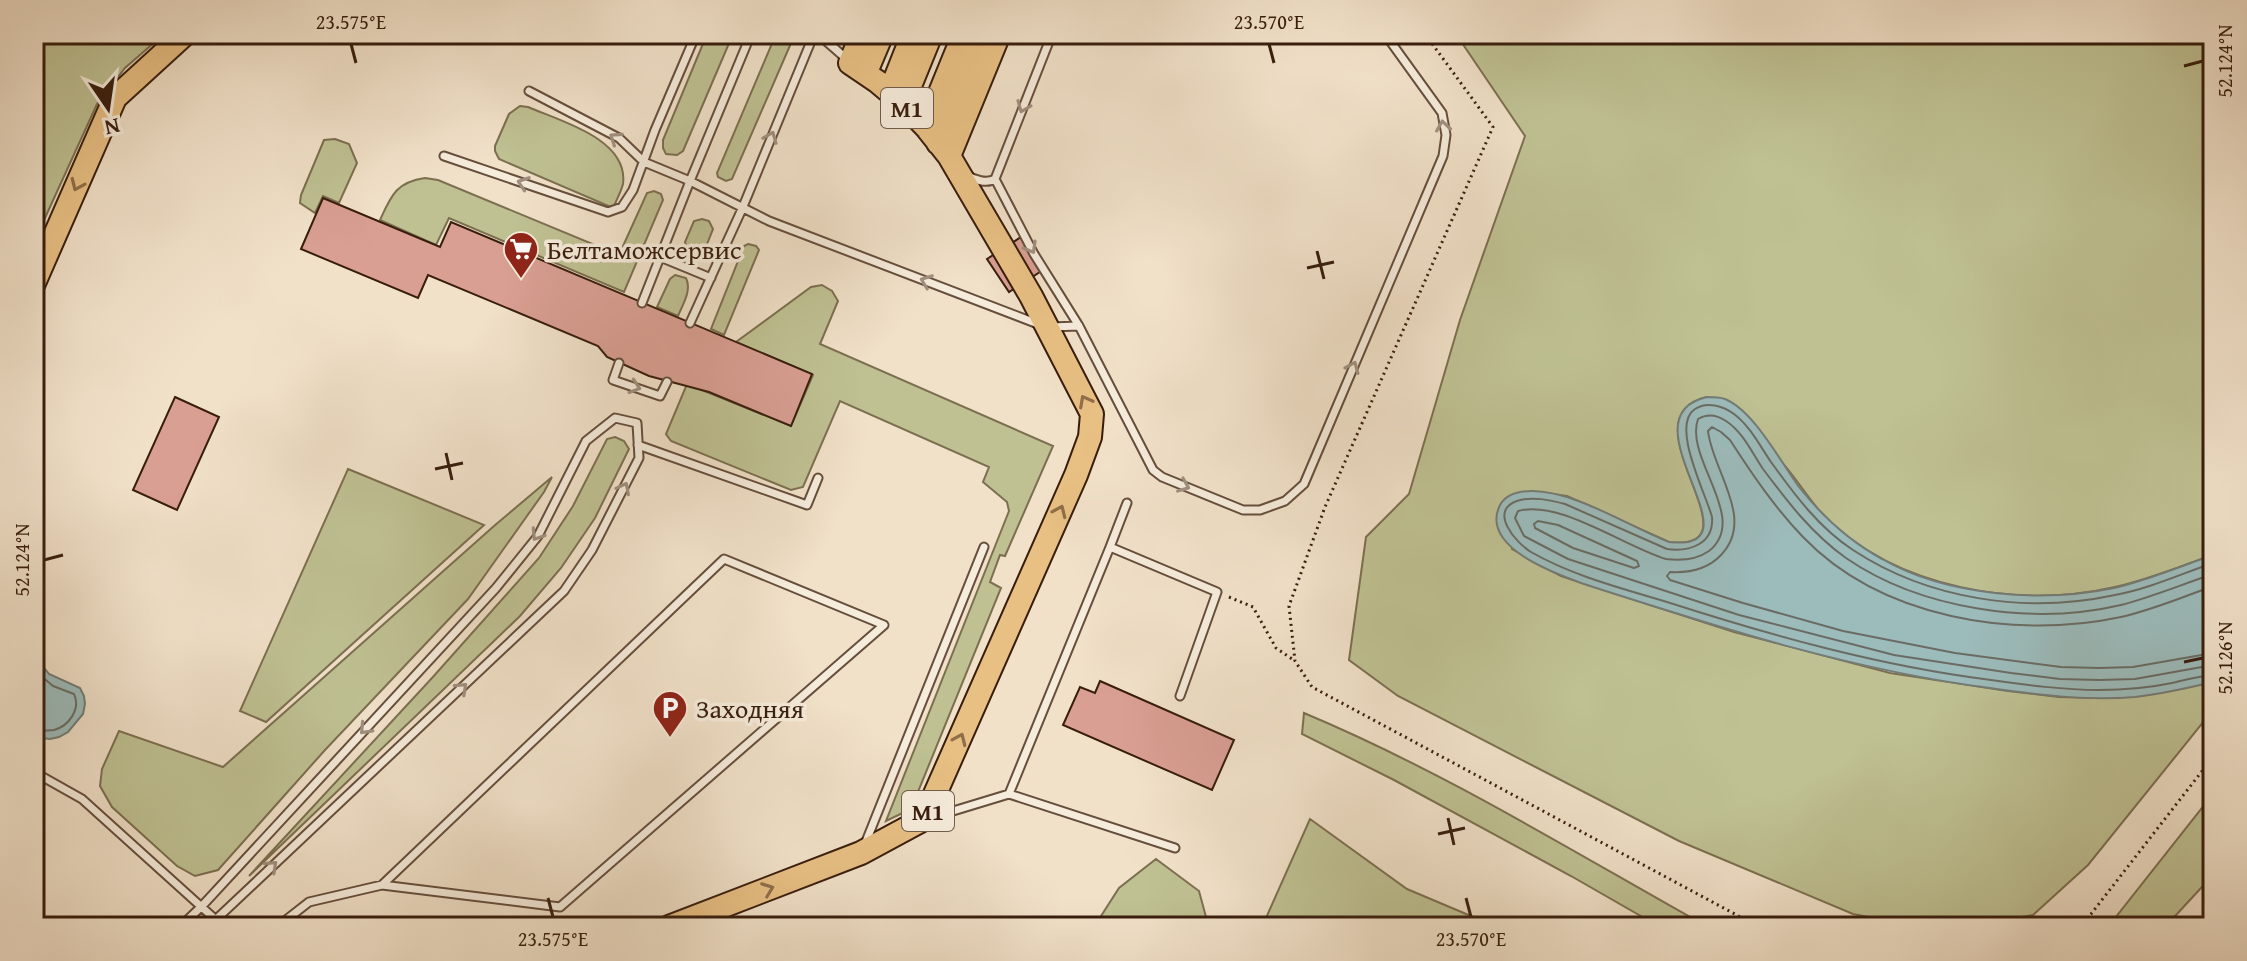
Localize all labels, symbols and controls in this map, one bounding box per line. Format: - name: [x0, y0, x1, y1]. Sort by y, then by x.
- text: 23.575°E: [316, 7, 386, 36]
- text: 23.570°E: [1234, 7, 1304, 36]
- text: 52.124°N: [2210, 24, 2239, 98]
- north arrow: [68, 68, 148, 148]
- road number: М1: [881, 88, 933, 128]
- one-way arrow: [1016, 99, 1033, 113]
- text: N: [101, 110, 123, 145]
- one-way arrow: [1435, 119, 1452, 132]
- one-way arrow: [762, 131, 778, 145]
- one-way arrow: [610, 133, 624, 148]
- one-way arrow: [70, 177, 86, 191]
- one-way arrow: [516, 177, 530, 193]
- supermarket icon: Белтаможсервис: [502, 230, 540, 280]
- place label: Белтаможсервис: [547, 230, 742, 269]
- one-way arrow: [1022, 240, 1037, 254]
- one-way arrow: [920, 274, 934, 291]
- one-way arrow: [1344, 361, 1360, 375]
- one-way arrow: [627, 378, 641, 394]
- one-way arrow: [1079, 395, 1094, 409]
- one-way arrow: [1176, 476, 1190, 492]
- one-way arrow: [614, 482, 629, 497]
- one-way arrow: [1050, 505, 1066, 519]
- text: 52.124°N: [7, 523, 36, 597]
- one-way arrow: [532, 526, 547, 540]
- text: 52.126°N: [2210, 621, 2239, 695]
- one-way arrow: [453, 683, 467, 698]
- parking icon: Заходняя: [651, 689, 689, 739]
- place label: Заходняя: [696, 689, 804, 728]
- one-way arrow: [361, 720, 375, 735]
- one-way arrow: [950, 733, 966, 747]
- road number: М1: [902, 791, 954, 831]
- one-way arrow: [263, 862, 278, 876]
- one-way arrow: [760, 882, 774, 899]
- text: 23.575°E: [518, 924, 588, 953]
- text: 23.570°E: [1436, 924, 1506, 953]

